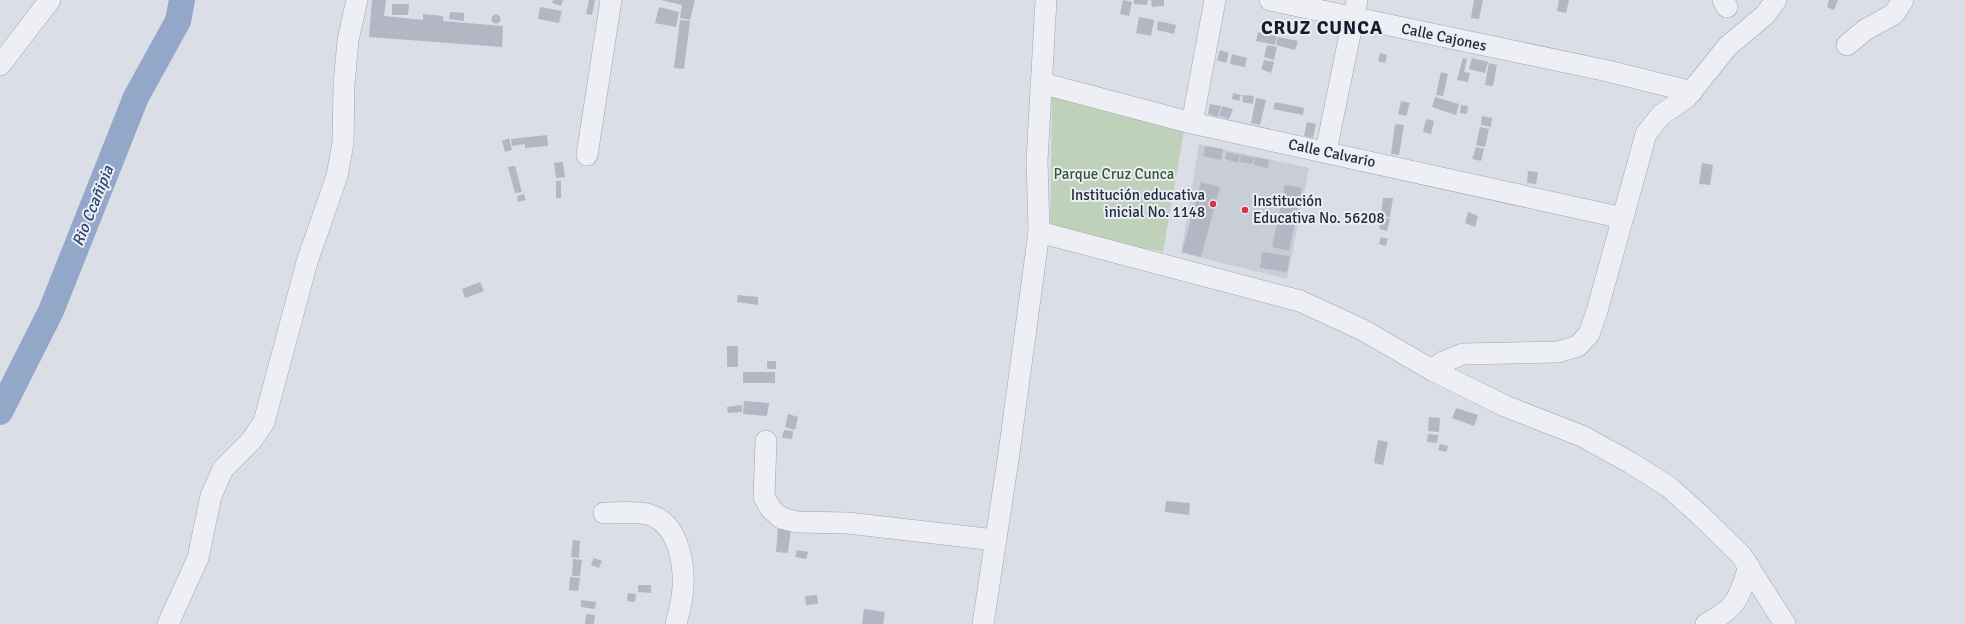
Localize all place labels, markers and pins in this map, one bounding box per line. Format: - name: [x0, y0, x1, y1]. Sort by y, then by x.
- place label: Institución educativa inicial No. 1148: [1071, 186, 1205, 221]
- place label: Institución Educativa No. 56208: [1253, 192, 1385, 227]
- marker: Institución educativa inicial No. 1148: [1208, 199, 1218, 209]
- marker: Institución Educativa No. 56208: [1240, 205, 1250, 215]

